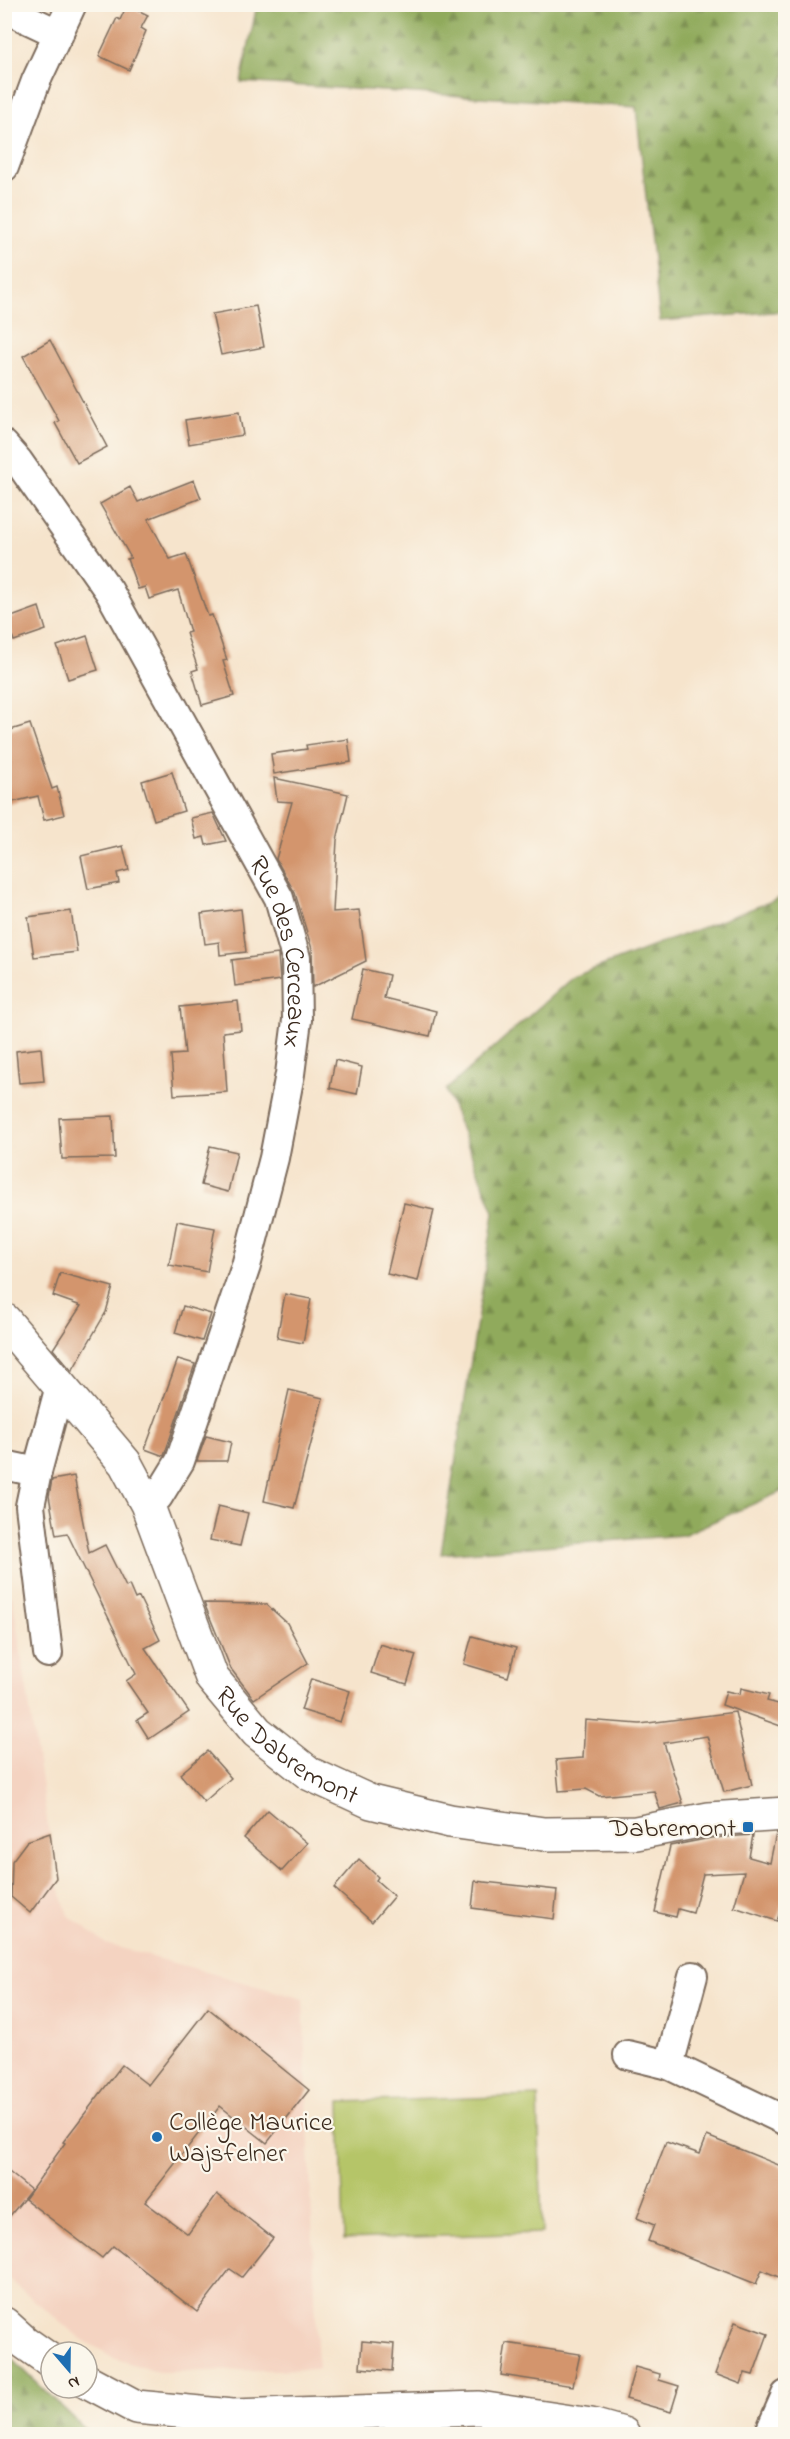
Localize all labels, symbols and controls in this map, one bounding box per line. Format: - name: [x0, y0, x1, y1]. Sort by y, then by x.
- street label: Rue des Cerceaux: [237, 849, 314, 1050]
- street label: Rue Dabremont: [204, 1678, 365, 1816]
- place label: Dabremont: [609, 1810, 736, 1849]
- marker: Dabremont: [741, 1820, 755, 1834]
- place label: Collège Maurice Wajsfelner: [169, 2104, 334, 2174]
- marker: Collège Maurice Wajsfelner: [150, 2130, 164, 2144]
- north arrow: [39, 2340, 99, 2400]
- text: N: [64, 2369, 83, 2395]

